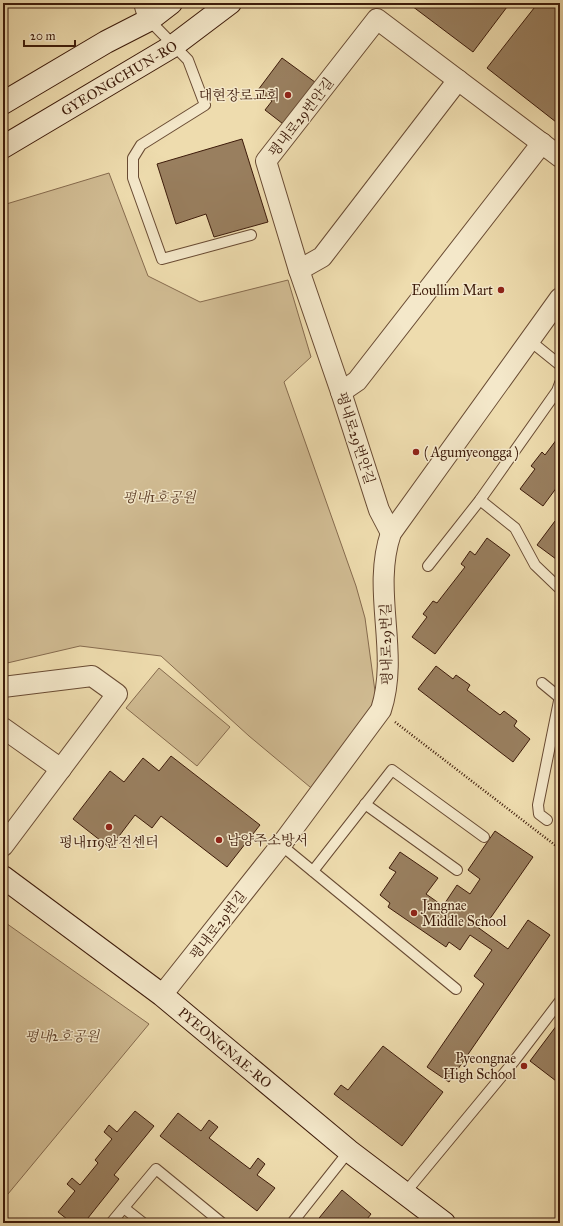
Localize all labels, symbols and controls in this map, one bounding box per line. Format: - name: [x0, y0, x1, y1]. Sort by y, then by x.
- scale bar: [24, 22, 75, 48]
- text: 20 m: [30, 29, 56, 43]
- street label: GYEONGCHUN-RO: [58, 37, 181, 120]
- street label: 평내로29번안길: [265, 74, 338, 160]
- place label: 대현장로교회: [199, 87, 280, 104]
- marker: 대현장로교회: [283, 90, 293, 100]
- place label: Eoullim Mart: [412, 282, 493, 299]
- marker: Eoullim Mart: [496, 285, 506, 295]
- street label: 평내로29번안길: [333, 390, 378, 486]
- place label: ( Agumyeongga ): [424, 444, 519, 462]
- marker: ( Agumyeongga ): [411, 447, 421, 457]
- park label: 평내1호공원: [122, 489, 197, 506]
- street label: 평내로29번길: [377, 603, 396, 685]
- marker: 평내119안전센터: [104, 822, 114, 832]
- place label: 남양주소방서: [227, 832, 308, 849]
- place label: 평내119안전센터: [59, 834, 159, 851]
- marker: 남양주소방서: [214, 835, 224, 845]
- street label: 평내로29번길: [186, 888, 250, 963]
- place label: Jangnae Middle School: [420, 897, 507, 930]
- marker: Jangnae Middle School: [409, 908, 419, 918]
- street label: PYEONGNAE-RO: [174, 1004, 275, 1092]
- park label: 평내2호공원: [25, 1028, 101, 1045]
- place label: Pyeongnae High School: [443, 1050, 516, 1083]
- marker: Pyeongnae High School: [519, 1061, 529, 1071]

